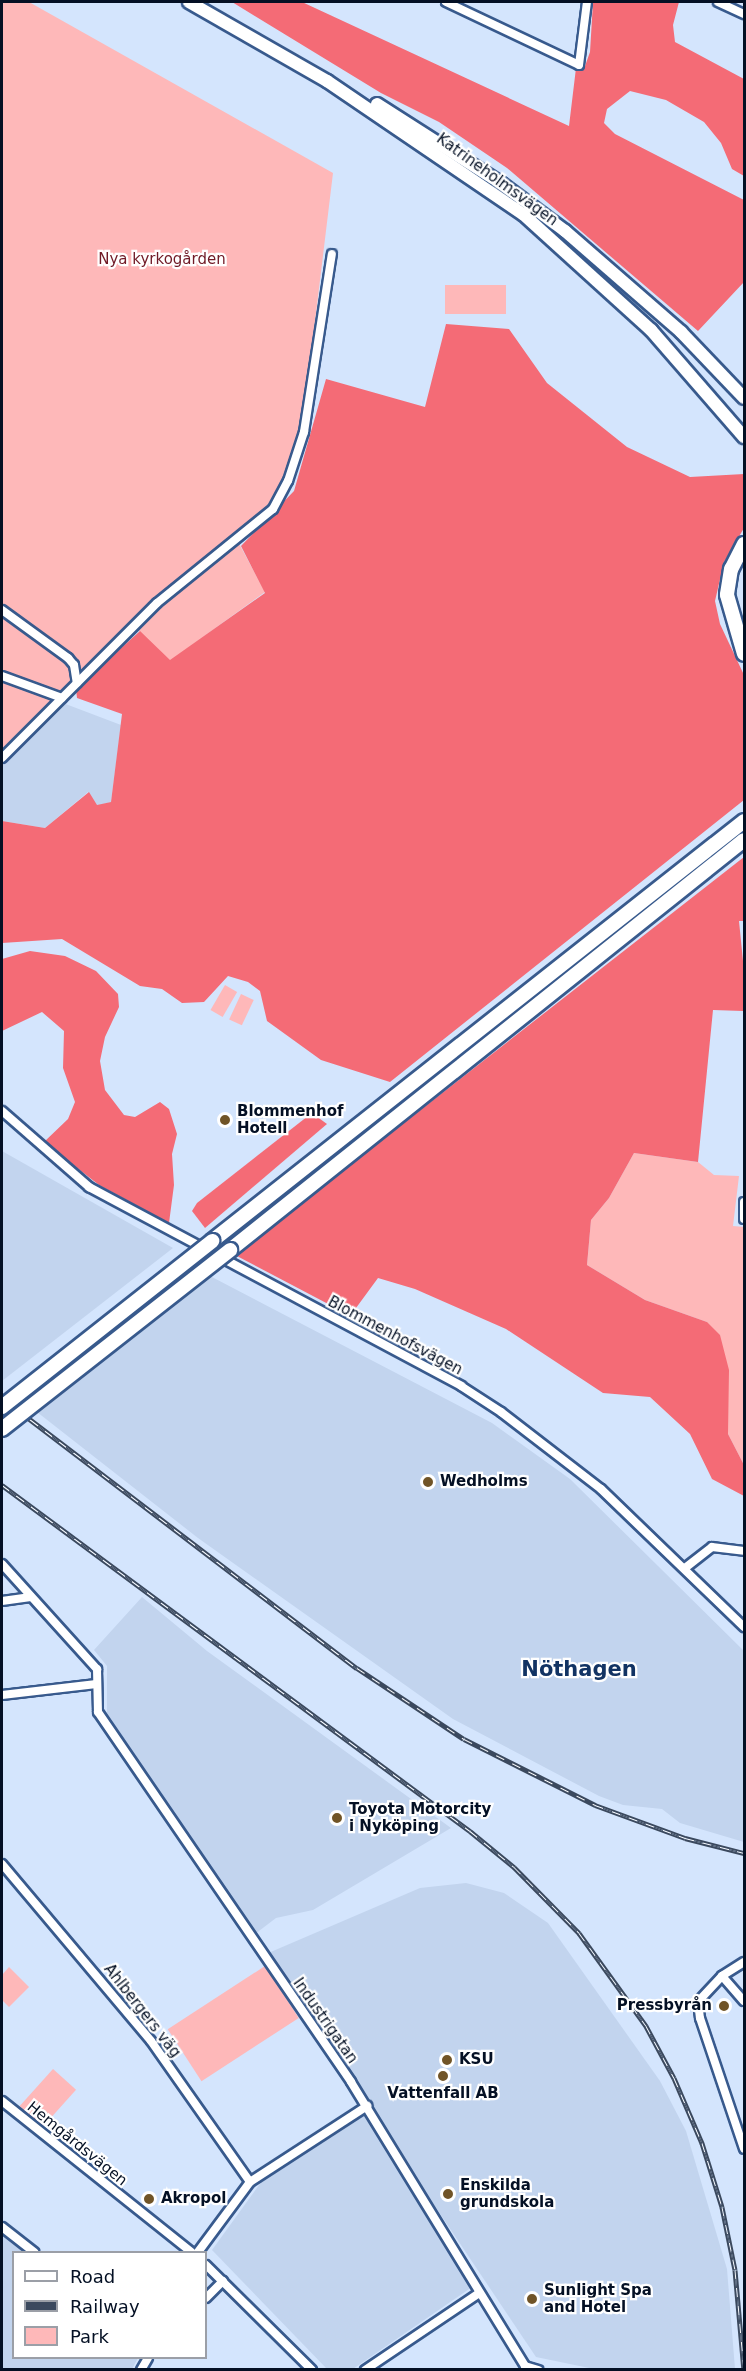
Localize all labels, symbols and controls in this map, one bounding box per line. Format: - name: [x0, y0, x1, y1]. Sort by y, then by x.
- street label: Katrineholmsvägen: [433, 130, 561, 230]
- park label: Nya kyrkogården: [98, 251, 226, 269]
- place label: Blommenhof Hotell: [237, 1102, 344, 1137]
- marker: Blommenhof Hotell: [218, 1113, 232, 1127]
- street label: Blommenhofsvägen: [325, 1293, 465, 1379]
- place label: Wedholms: [440, 1473, 528, 1491]
- marker: Wedholms: [421, 1475, 435, 1489]
- district label: Nöthagen: [521, 1656, 637, 1682]
- place label: Toyota Motorcity i Nyköping: [349, 1800, 491, 1835]
- marker: Toyota Motorcity i Nyköping: [330, 1811, 344, 1825]
- street label: Ahlbergers väg: [100, 1961, 184, 2061]
- street label: Industrigatan: [289, 1975, 361, 2067]
- place label: Pressbyrån: [617, 1997, 712, 2015]
- marker: Pressbyrån: [717, 1999, 731, 2013]
- place label: KSU: [459, 2051, 494, 2069]
- marker: KSU: [440, 2053, 454, 2067]
- marker: Vattenfall AB: [436, 2069, 450, 2083]
- place label: Vattenfall AB: [387, 2085, 499, 2103]
- street label: Hemgårdsvägen: [23, 2098, 131, 2190]
- place label: Enskilda grundskola: [460, 2176, 554, 2211]
- marker: Enskilda grundskola: [441, 2187, 455, 2201]
- place label: Akropol: [161, 2190, 226, 2208]
- marker: Akropol: [142, 2192, 156, 2206]
- legend: [12, 2251, 207, 2359]
- text: Road: [70, 2266, 115, 2287]
- place label: Sunlight Spa and Hotel: [544, 2281, 652, 2316]
- marker: Sunlight Spa and Hotel: [525, 2292, 539, 2306]
- text: Railway: [70, 2296, 140, 2317]
- text: Park: [70, 2326, 109, 2347]

